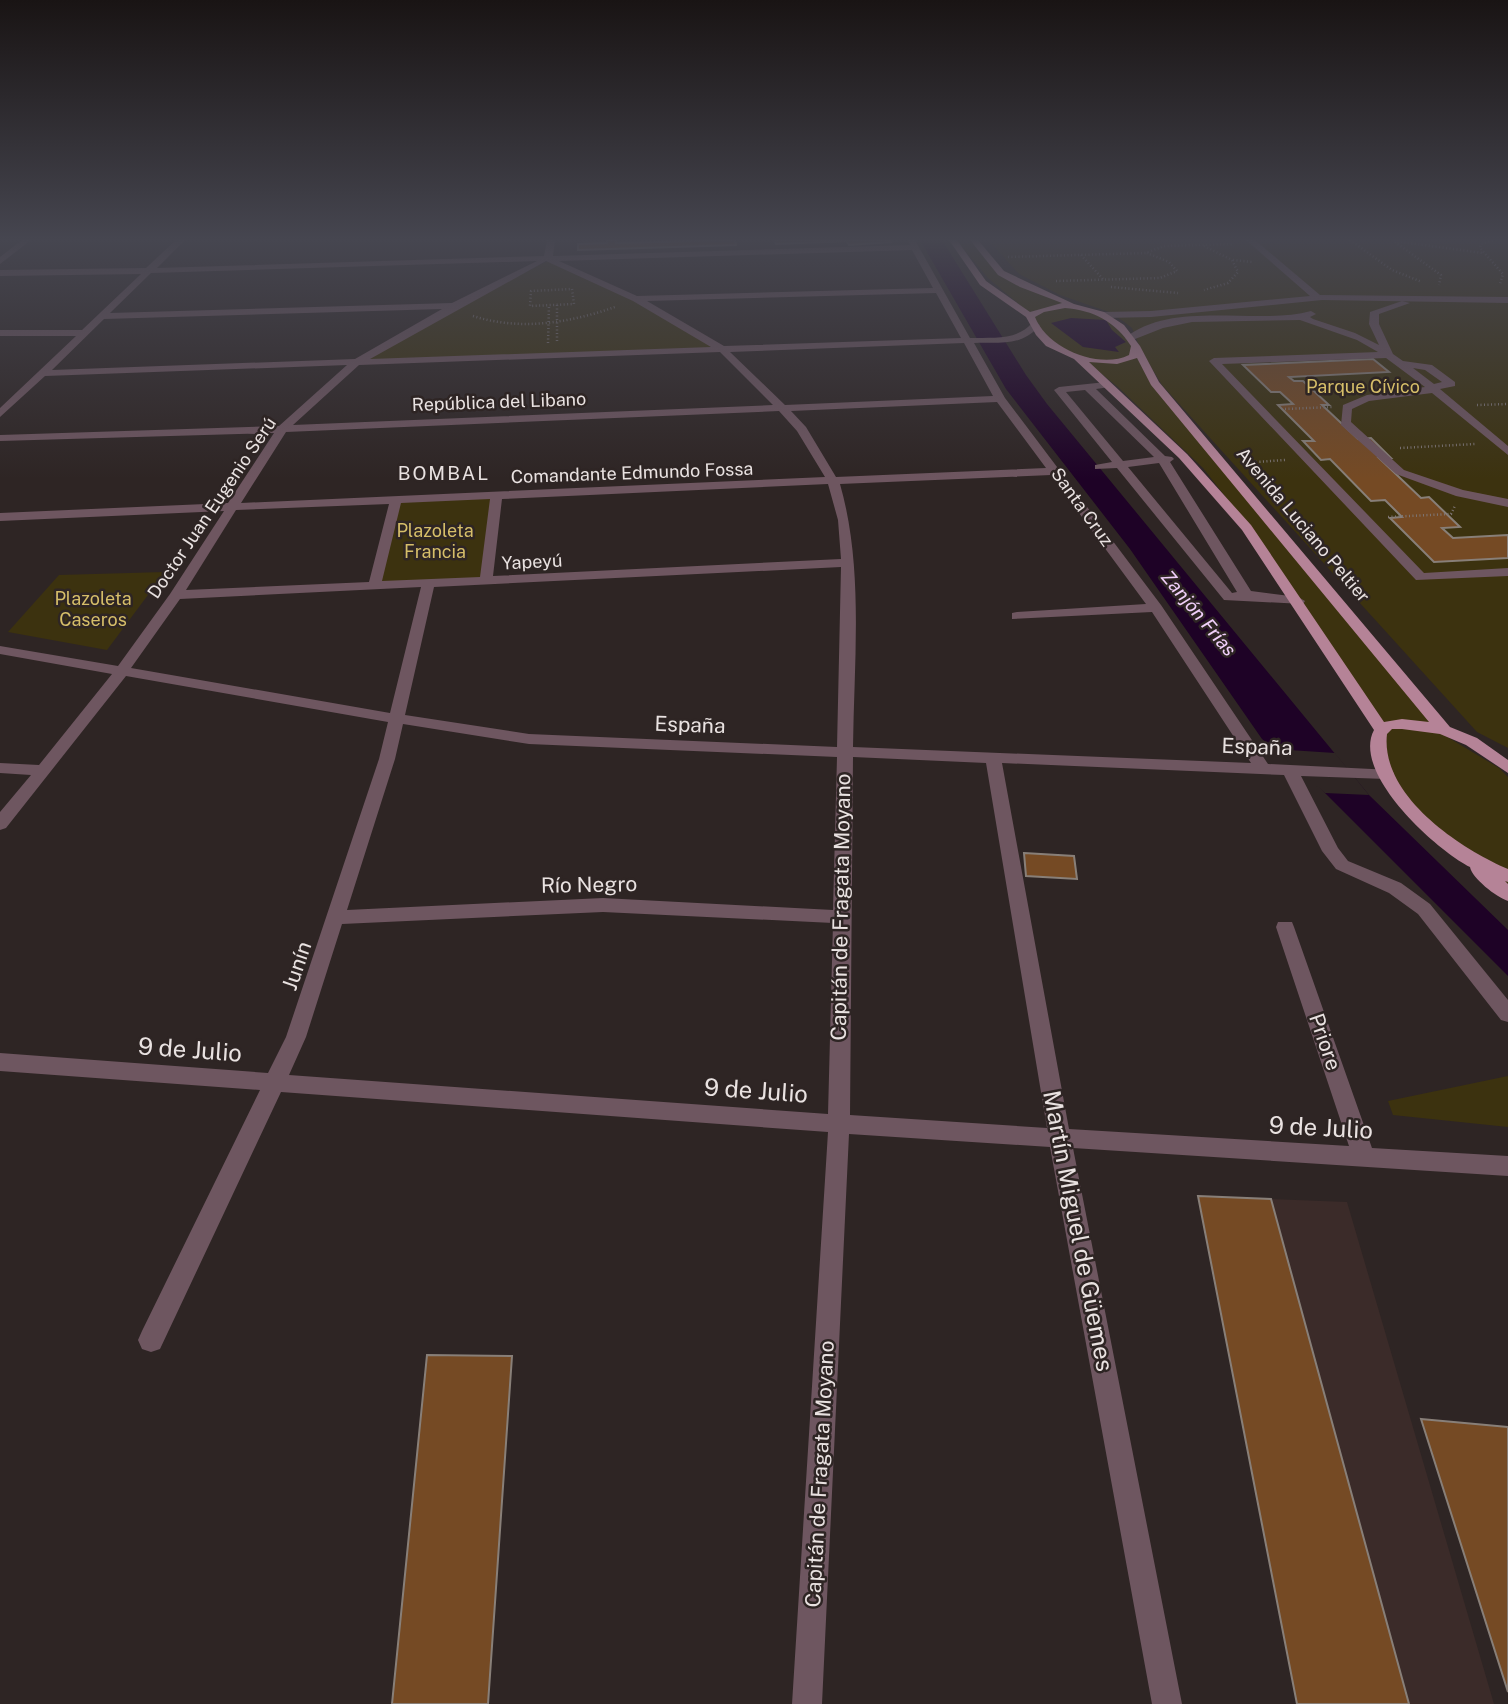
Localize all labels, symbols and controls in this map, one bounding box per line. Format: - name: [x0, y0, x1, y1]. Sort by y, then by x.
- park label: Parque Cívico: [1306, 376, 1420, 397]
- street label: República del Libano: [411, 388, 587, 415]
- street label: Doctor Juan Eugenio Serú: [143, 413, 280, 602]
- street label: Avenida Luciano Peltier: [1233, 443, 1374, 606]
- street label: Comandante Edmundo Fossa: [510, 458, 754, 487]
- district label: BOMBAL: [398, 462, 490, 484]
- street label: Santa Cruz: [1047, 463, 1118, 550]
- park label: Plazoleta Francia: [396, 520, 474, 562]
- street label: Yapeyú: [501, 549, 563, 574]
- water label: Zanjón Frías: [1157, 566, 1241, 660]
- park label: Plazoleta Caseros: [54, 588, 132, 630]
- street label: España: [654, 711, 726, 738]
- street label: España: [1221, 733, 1293, 760]
- street label: Capitán de Fragata Moyano: [826, 773, 855, 1041]
- street label: Río Negro: [541, 871, 637, 898]
- street label: Junín: [277, 938, 316, 994]
- street label: Priore: [1304, 1010, 1347, 1074]
- street label: 9 de Julio: [137, 1031, 243, 1067]
- street label: 9 de Julio: [703, 1072, 809, 1108]
- street label: Martín Miguel de Güemes: [1038, 1088, 1120, 1374]
- street label: 9 de Julio: [1268, 1110, 1374, 1144]
- street label: Capitán de Fragata Moyano: [800, 1340, 839, 1608]

